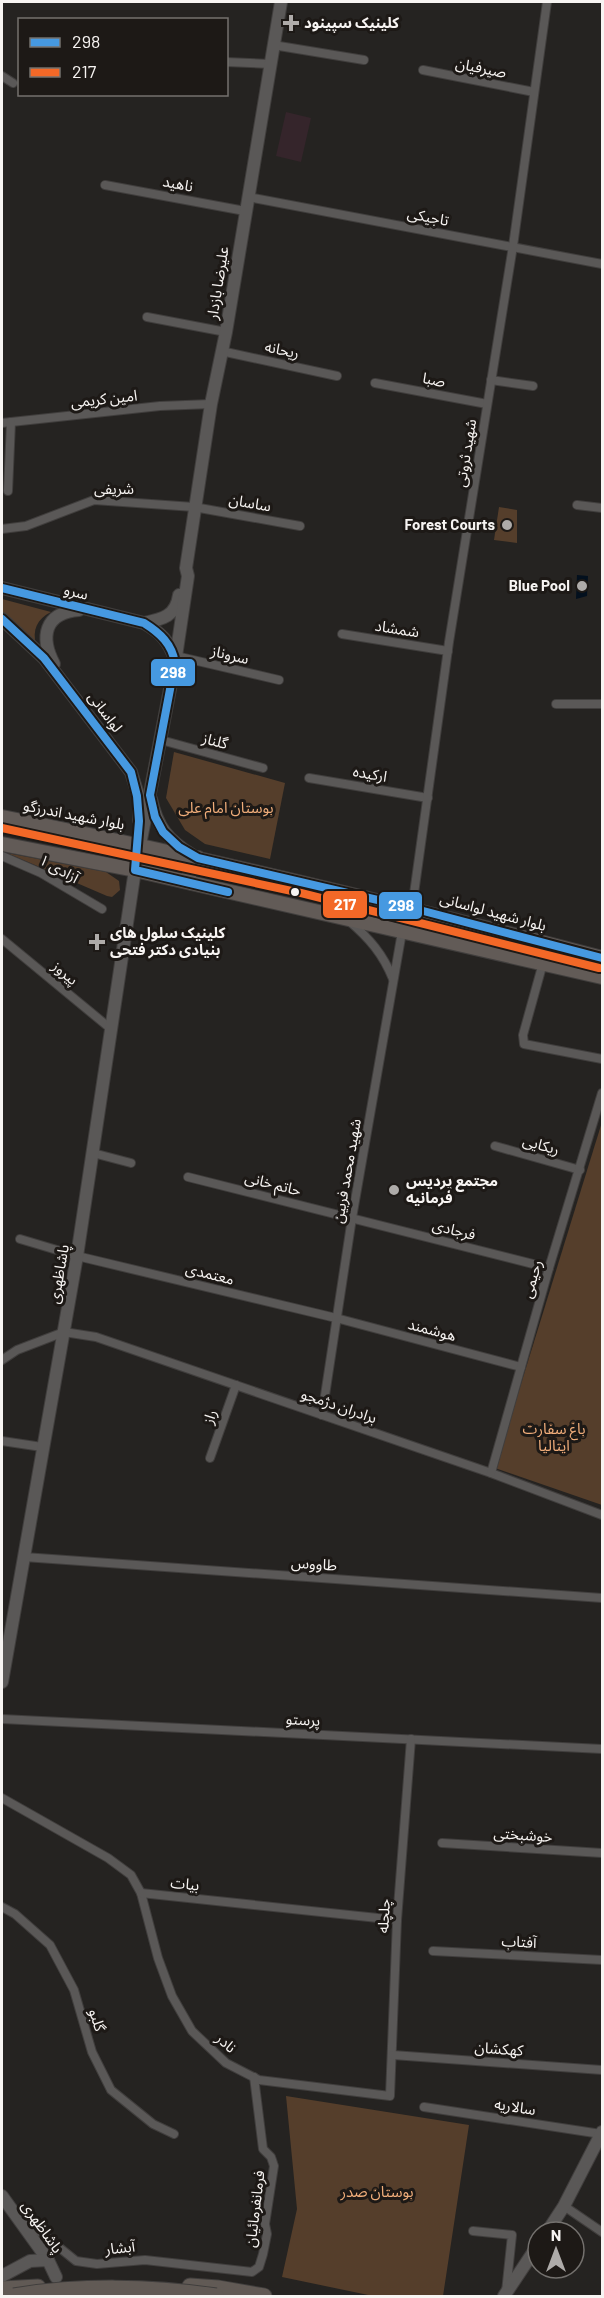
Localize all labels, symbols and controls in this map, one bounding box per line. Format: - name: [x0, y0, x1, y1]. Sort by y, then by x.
- place label: کلینیک سپینود: [304, 13, 399, 33]
- marker: کلینیک سپینود: [282, 14, 300, 32]
- legend: [18, 18, 228, 96]
- text: 298: [72, 30, 100, 52]
- street label: صیرفیان: [454, 53, 508, 82]
- text: 217: [72, 60, 97, 82]
- street label: ناهید: [161, 171, 195, 195]
- street label: تاجیکی: [406, 203, 450, 230]
- street label: علیرضا بازدار: [202, 245, 233, 322]
- street label: ریحانه: [263, 337, 301, 362]
- street label: صبا: [421, 368, 447, 390]
- street label: امین کریمی: [70, 386, 138, 411]
- street label: شهید ثروتی: [451, 417, 480, 488]
- street label: شریفی: [94, 479, 134, 498]
- street label: ساسان: [227, 489, 273, 516]
- place label: Forest Courts: [405, 515, 495, 533]
- marker: Forest Courts: [500, 518, 514, 532]
- place label: Blue Pool: [509, 576, 570, 594]
- street label: سرو: [62, 579, 90, 604]
- marker: Blue Pool: [575, 579, 589, 593]
- street label: شمشاد: [374, 616, 421, 640]
- street label: سروناز: [208, 641, 251, 668]
- line badge: 298: [150, 658, 196, 687]
- text: 298: [160, 662, 186, 681]
- street label: لواسانی: [84, 688, 127, 736]
- street label: گلناز: [199, 728, 231, 753]
- street label: ارکیده: [352, 761, 389, 786]
- street label: بلوار شهید اندرزگو: [22, 795, 126, 834]
- park label: بوستان امام علی: [178, 798, 274, 819]
- street label: آزادی ۱: [36, 850, 83, 887]
- unlabelled marker: [289, 886, 301, 898]
- street label: بلوار شهید لواسانی: [438, 888, 548, 935]
- line badge: 217: [322, 890, 368, 919]
- line badge: 298: [378, 891, 423, 920]
- text: 217: [334, 894, 356, 913]
- text: 298: [388, 895, 414, 914]
- place label: کلینیک سلول های بنیادی دکتر فتحی: [110, 923, 226, 959]
- marker: کلینیک سلول های بنیادی دکتر فتحی: [88, 933, 106, 951]
- street label: پیروز: [47, 956, 82, 990]
- street label: شهید محمد فربین: [328, 1117, 365, 1225]
- street label: ریکایی: [521, 1130, 562, 1159]
- street label: حاتم خانی: [242, 1167, 303, 1202]
- place label: مجتمع پردیس فرمانیه: [406, 1171, 498, 1207]
- marker: مجتمع پردیس فرمانیه: [387, 1183, 401, 1197]
- street label: فرجادی: [431, 1215, 478, 1244]
- street label: پاشاظهری: [44, 1243, 74, 1305]
- street label: رحیمی: [517, 1257, 546, 1300]
- street label: معتمدی: [184, 1258, 236, 1289]
- street label: هوشمند: [406, 1314, 458, 1345]
- street label: برادران دژمجو: [299, 1384, 380, 1427]
- street label: راز: [198, 1407, 221, 1428]
- park label: باغ سفارت ایتالیا: [523, 1419, 585, 1454]
- street label: طاووس: [290, 1552, 338, 1575]
- street label: پرستو: [285, 1709, 321, 1731]
- street label: خوشبختی: [493, 1823, 553, 1846]
- street label: بیات: [170, 1873, 200, 1894]
- street label: چلچله: [373, 1898, 395, 1934]
- street label: آفتاب: [501, 1931, 538, 1951]
- street label: گلبو: [85, 2006, 110, 2034]
- street label: نادر: [211, 2028, 241, 2057]
- street label: کهکشان: [474, 2037, 525, 2060]
- street label: سالاریه: [493, 2094, 537, 2119]
- street label: فرمانفرمائیان: [240, 2169, 269, 2249]
- park label: بوستان صدر: [339, 2182, 414, 2201]
- street label: پاشاظهری: [16, 2197, 67, 2257]
- north arrow: [526, 2220, 586, 2280]
- text: N: [551, 2225, 561, 2244]
- street label: آبشار: [103, 2236, 137, 2259]

